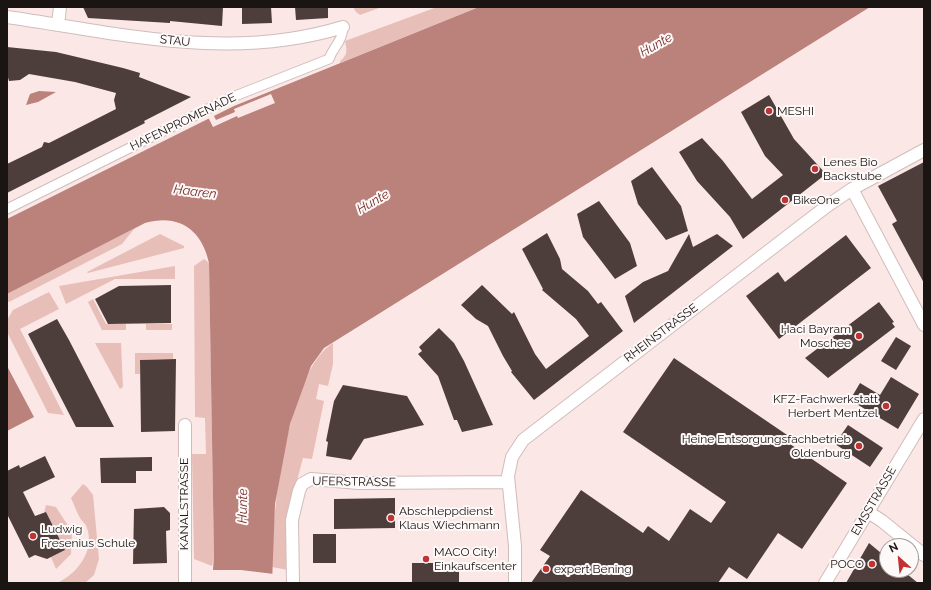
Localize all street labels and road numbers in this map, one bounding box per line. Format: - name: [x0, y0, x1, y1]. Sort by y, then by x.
- street label: STAU: [159, 32, 191, 50]
- street label: HAFENPROMENADE: [128, 90, 238, 154]
- street label: RHEINSTRASSE: [621, 301, 701, 365]
- street label: KANALSTRASSE: [177, 458, 191, 550]
- street label: EMSSTRASSE: [848, 464, 900, 538]
- street label: UFERSTRASSE: [312, 474, 396, 490]

